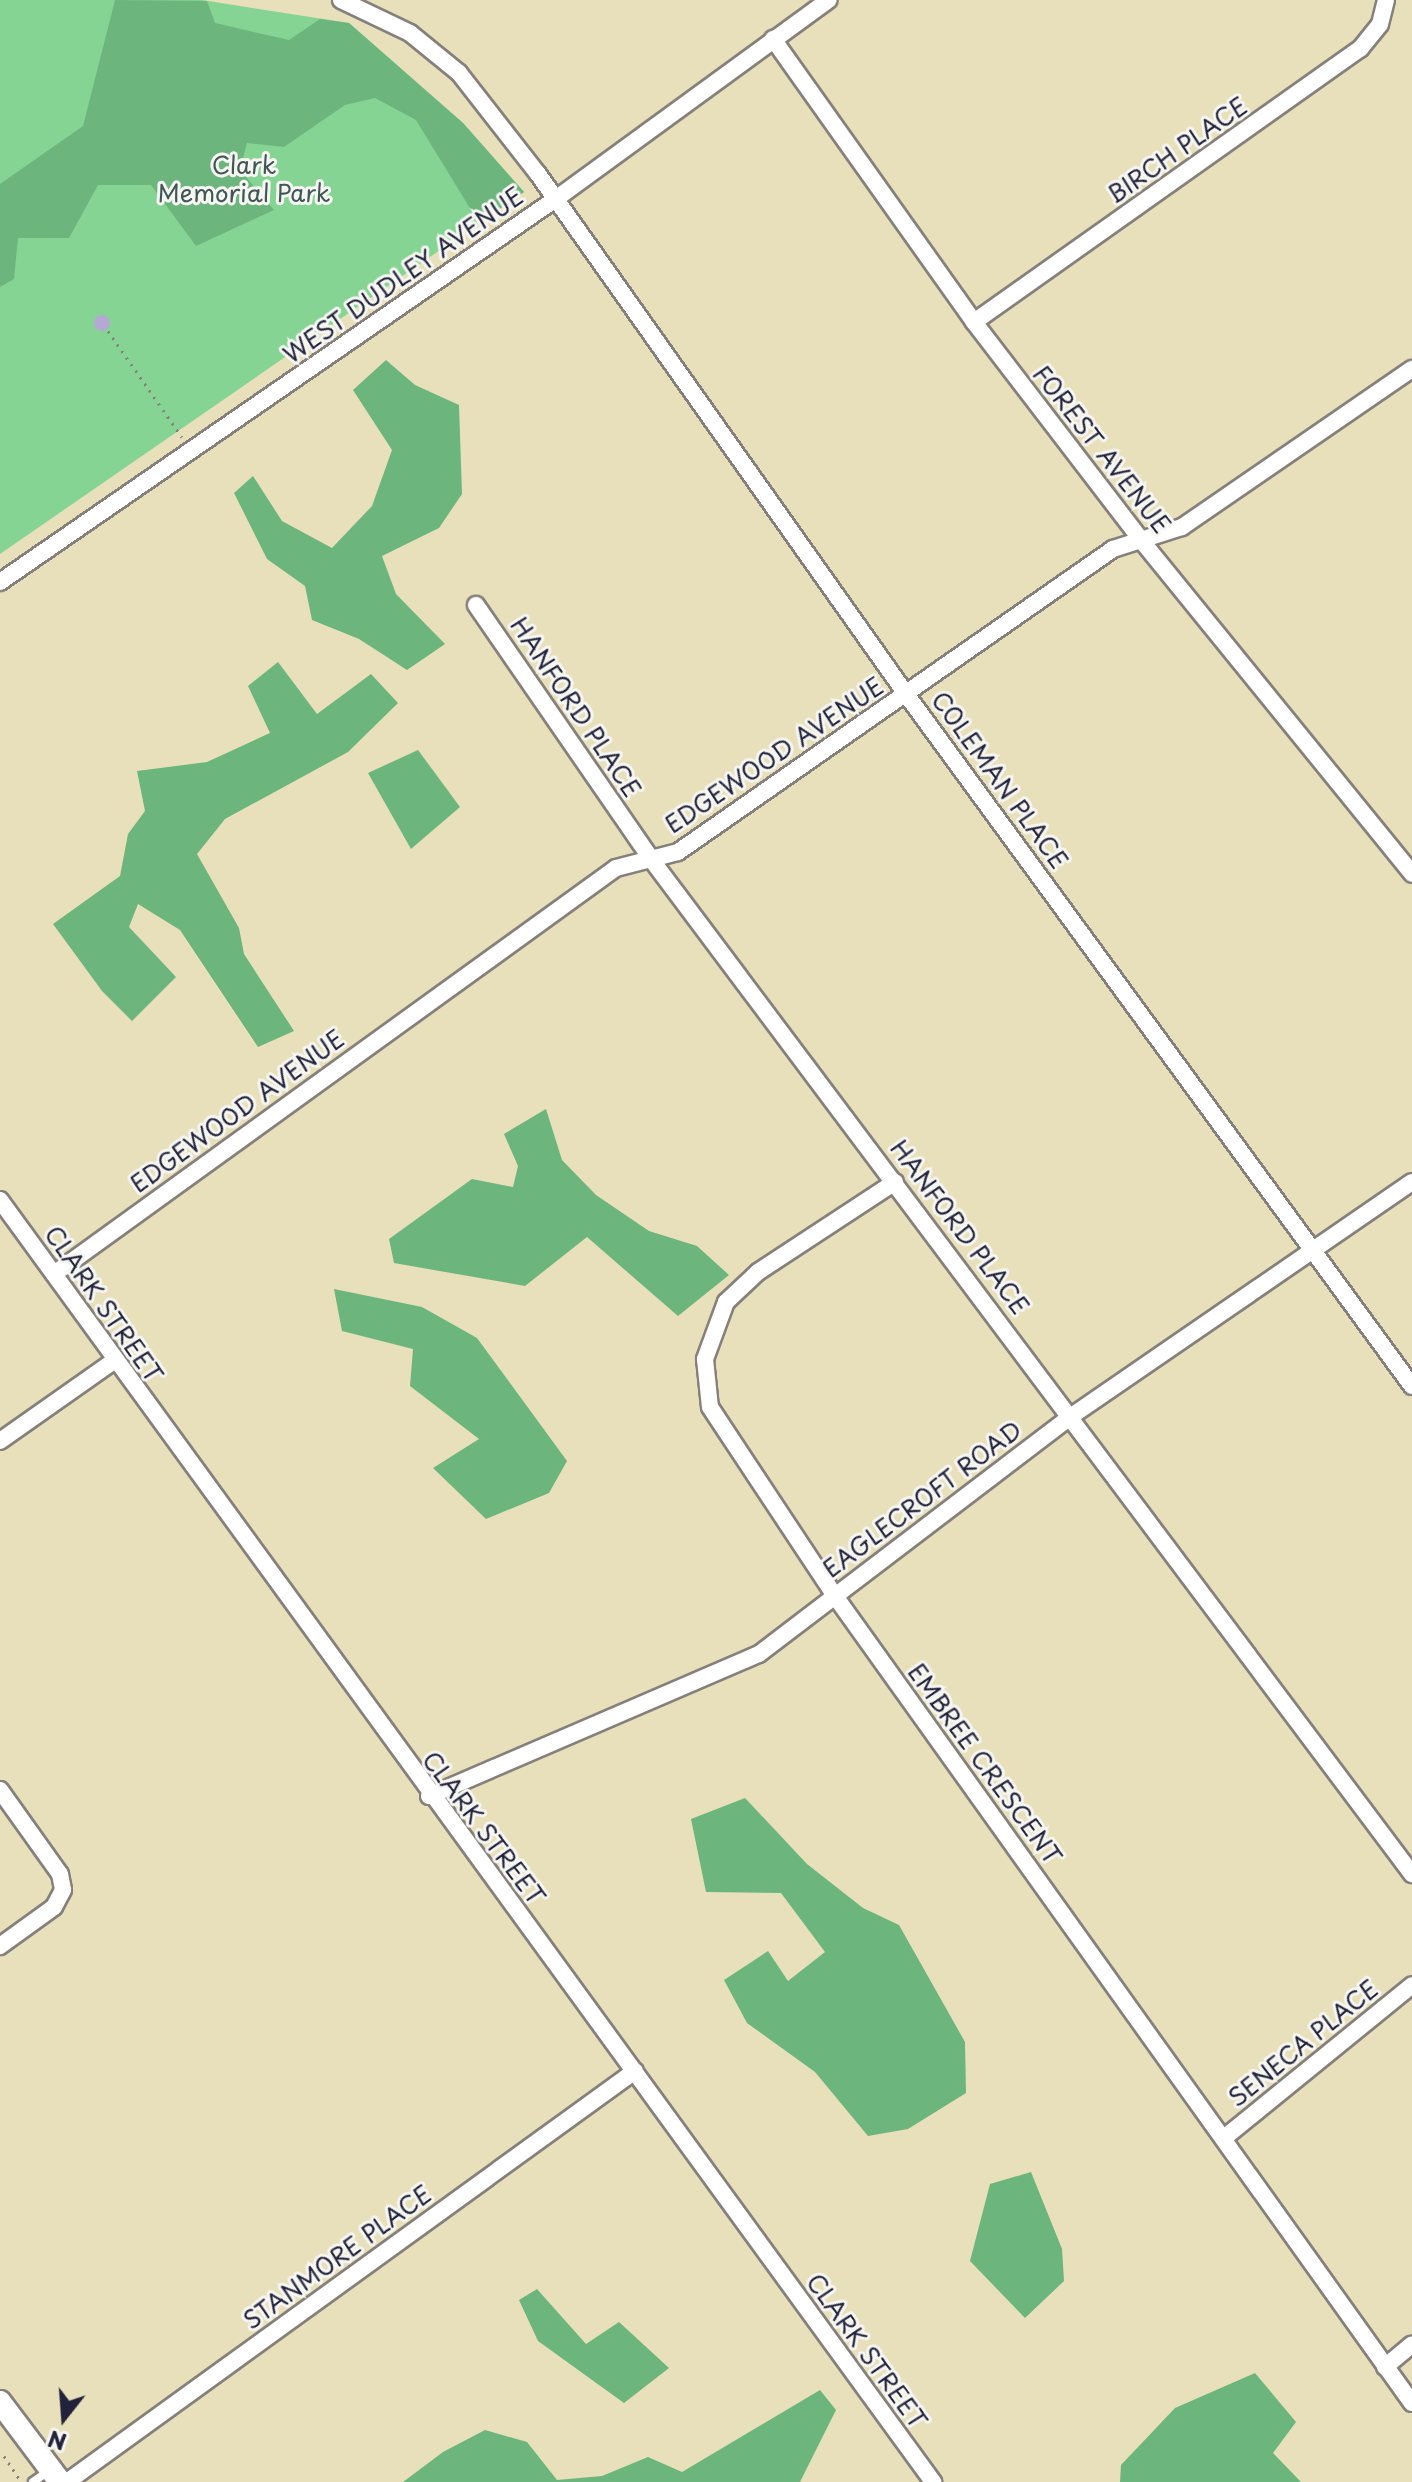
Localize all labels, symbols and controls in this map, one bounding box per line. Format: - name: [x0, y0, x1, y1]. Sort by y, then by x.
- street label: BIRCH PLACE: [1101, 91, 1253, 209]
- park label: Clark Memorial Park: [158, 151, 330, 207]
- street label: WEST DUDLEY AVENUE: [277, 181, 529, 369]
- street label: FOREST AVENUE: [1028, 360, 1176, 538]
- street label: HANFORD PLACE: [505, 611, 647, 803]
- street label: EDGEWOOD AVENUE: [659, 671, 889, 839]
- street label: COLEMAN PLACE: [927, 686, 1073, 874]
- street label: EDGEWOOD AVENUE: [124, 1024, 350, 1198]
- street label: HANFORD PLACE: [885, 1134, 1035, 1320]
- street label: CLARK STREET: [39, 1220, 169, 1388]
- street label: EAGLECROFT ROAD: [816, 1414, 1028, 1584]
- street label: EMBREE CRESCENT: [902, 1658, 1068, 1870]
- street label: CLARK STREET: [417, 1745, 551, 1911]
- street label: SENECA PLACE: [1221, 1973, 1385, 2113]
- street label: STANMORE PLACE: [237, 2179, 437, 2335]
- street label: CLARK STREET: [801, 2268, 933, 2434]
- north arrow: [24, 2378, 104, 2458]
- text: N: [44, 2423, 70, 2460]

